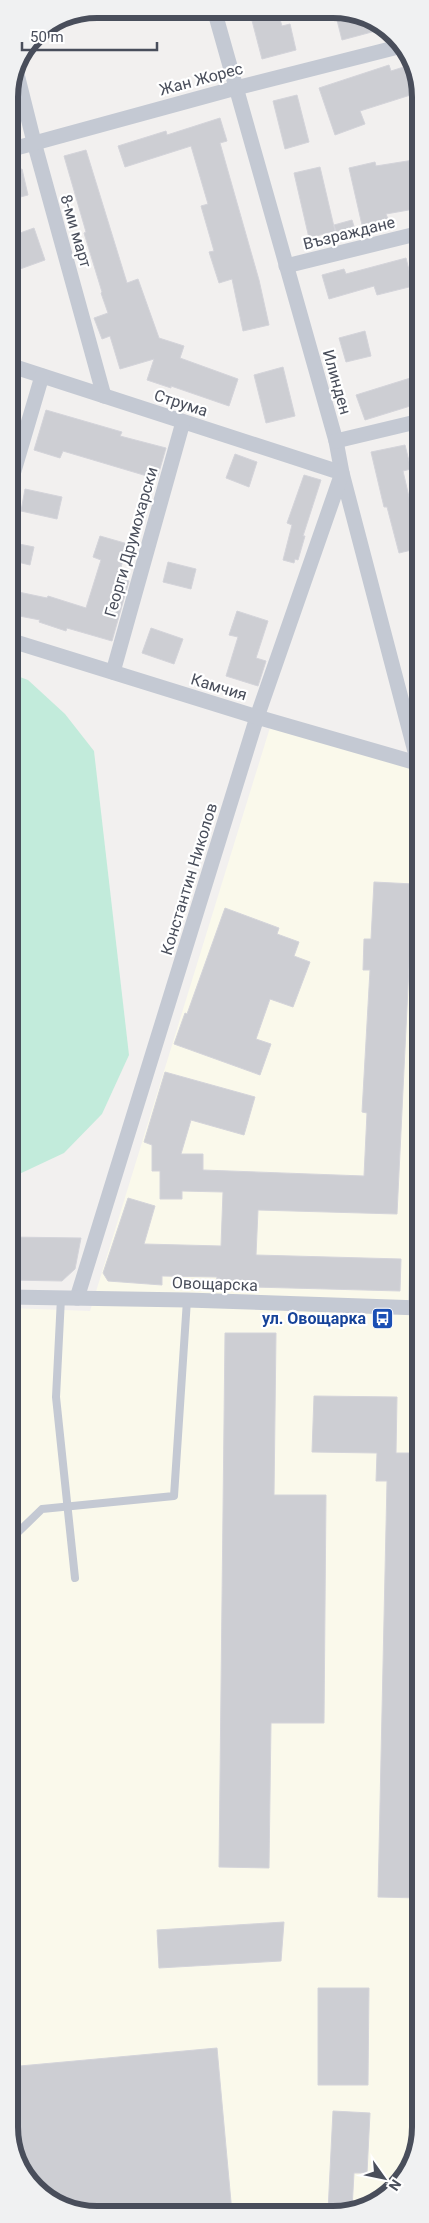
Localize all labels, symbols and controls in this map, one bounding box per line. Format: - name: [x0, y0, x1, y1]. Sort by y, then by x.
- scale bar: [22, 20, 158, 52]
- text: 50 m: [30, 28, 64, 46]
- street label: Жан Жорес: [157, 59, 245, 99]
- street label: 8-ми март: [57, 192, 96, 270]
- street label: Възраждане: [301, 212, 397, 254]
- street label: Илинден: [319, 347, 355, 417]
- street label: Струма: [152, 385, 210, 421]
- street label: Георги Друмохарски: [100, 465, 162, 619]
- street label: Камчия: [189, 669, 249, 705]
- street label: Константин Николов: [157, 801, 221, 957]
- street label: Овощарска: [172, 1273, 258, 1295]
- bus stop icon: ул. Овощарка: [370, 1306, 394, 1330]
- place label: ул. Овощарка: [262, 1309, 366, 1328]
- north arrow: [359, 2153, 409, 2203]
- text: N: [385, 2177, 404, 2194]

